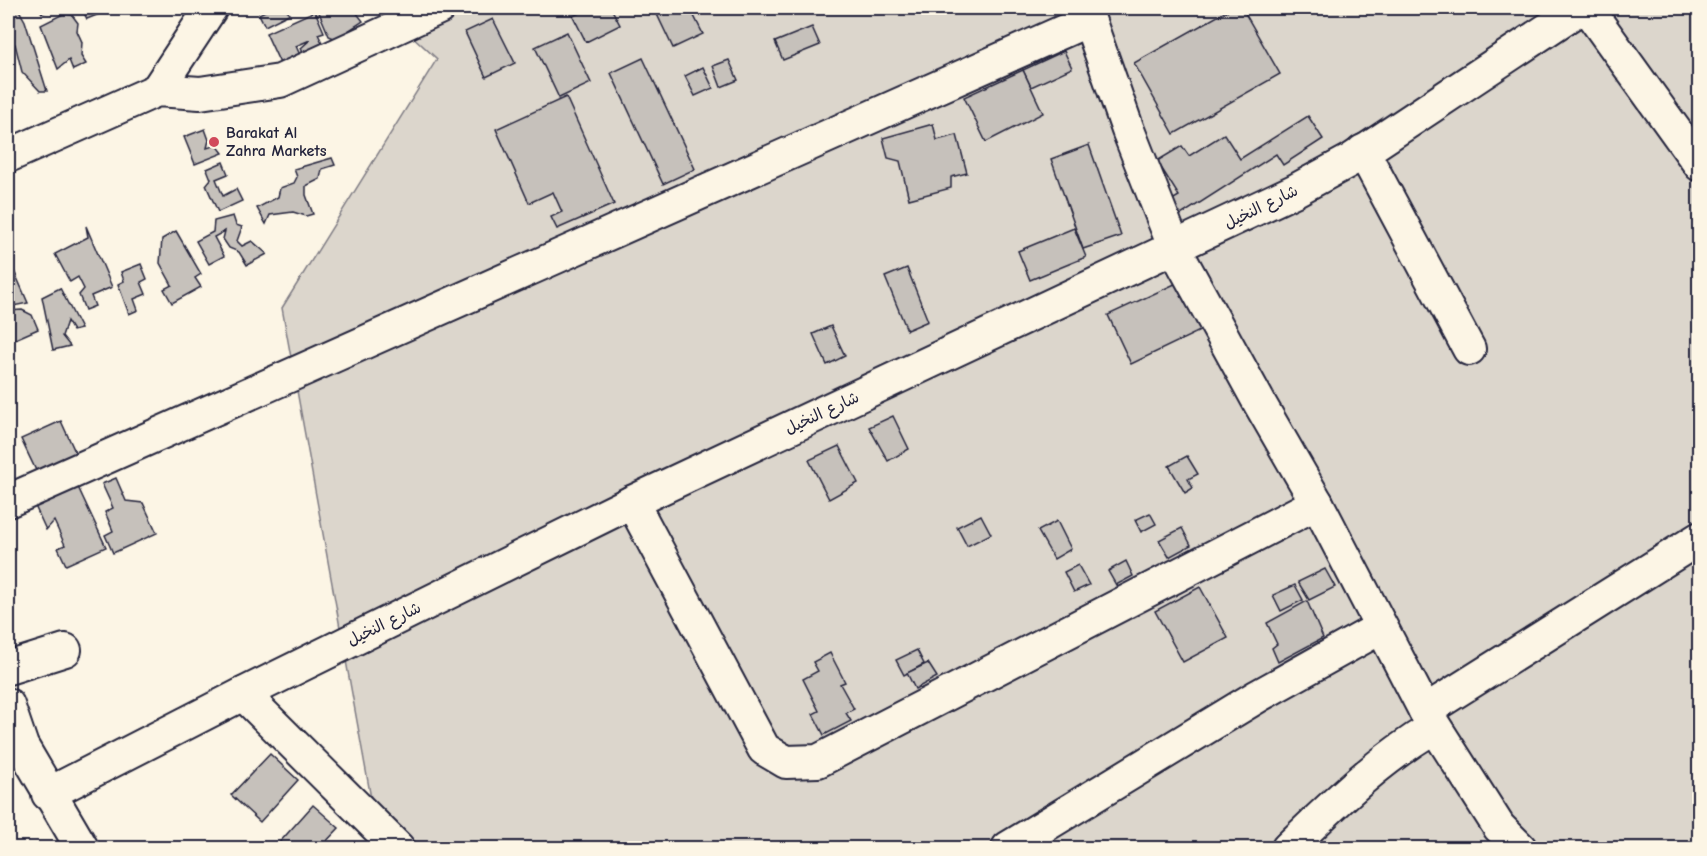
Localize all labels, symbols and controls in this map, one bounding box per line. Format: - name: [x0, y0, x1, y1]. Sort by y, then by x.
- place label: Barakat Al Zahra Markets: [226, 124, 327, 160]
- marker: Barakat Al Zahra Markets: [207, 135, 221, 149]
- street label: شارع النخيل: [1221, 181, 1302, 234]
- street label: شارع النخيل: [782, 388, 863, 440]
- street label: شارع النخيل: [344, 598, 425, 651]

